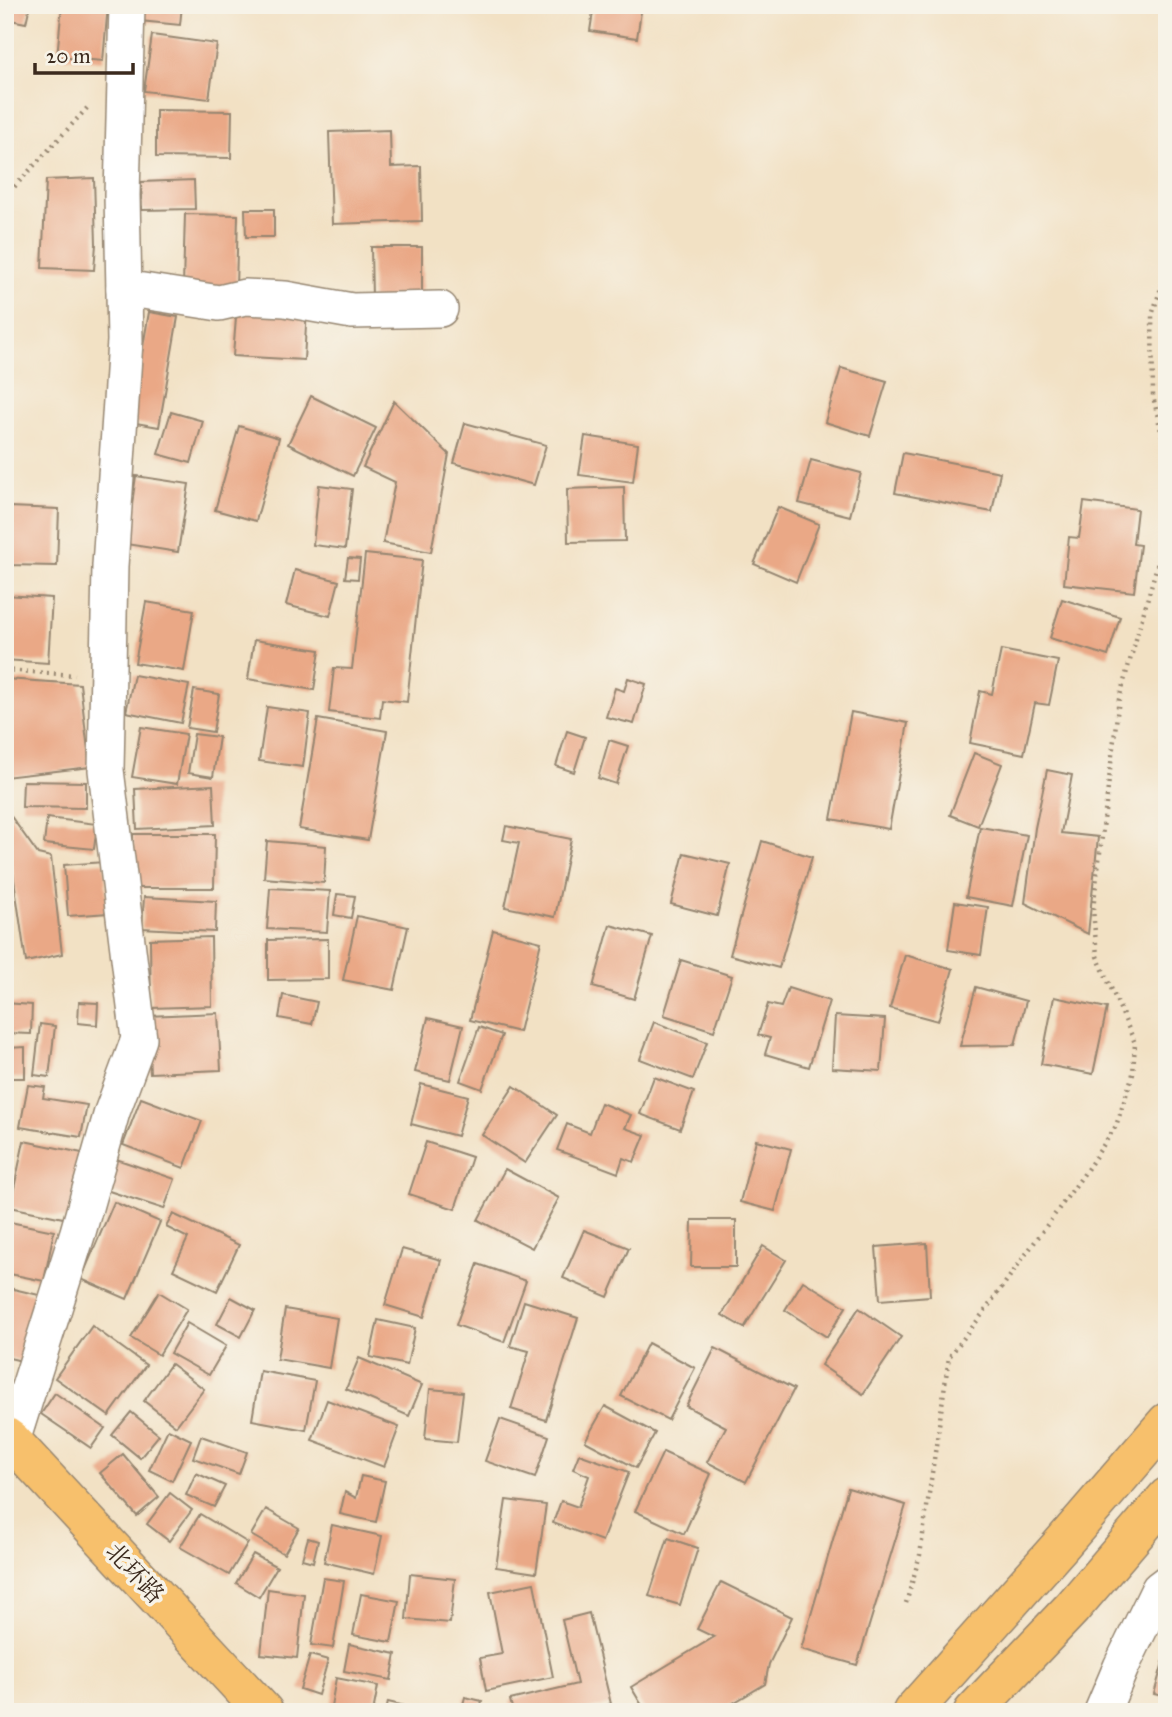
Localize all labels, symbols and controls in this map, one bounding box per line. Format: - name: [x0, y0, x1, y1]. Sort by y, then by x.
- scale bar: [35, 32, 133, 76]
- text: 20 m: [46, 43, 91, 69]
- street label: 北环路: [99, 1536, 171, 1610]

